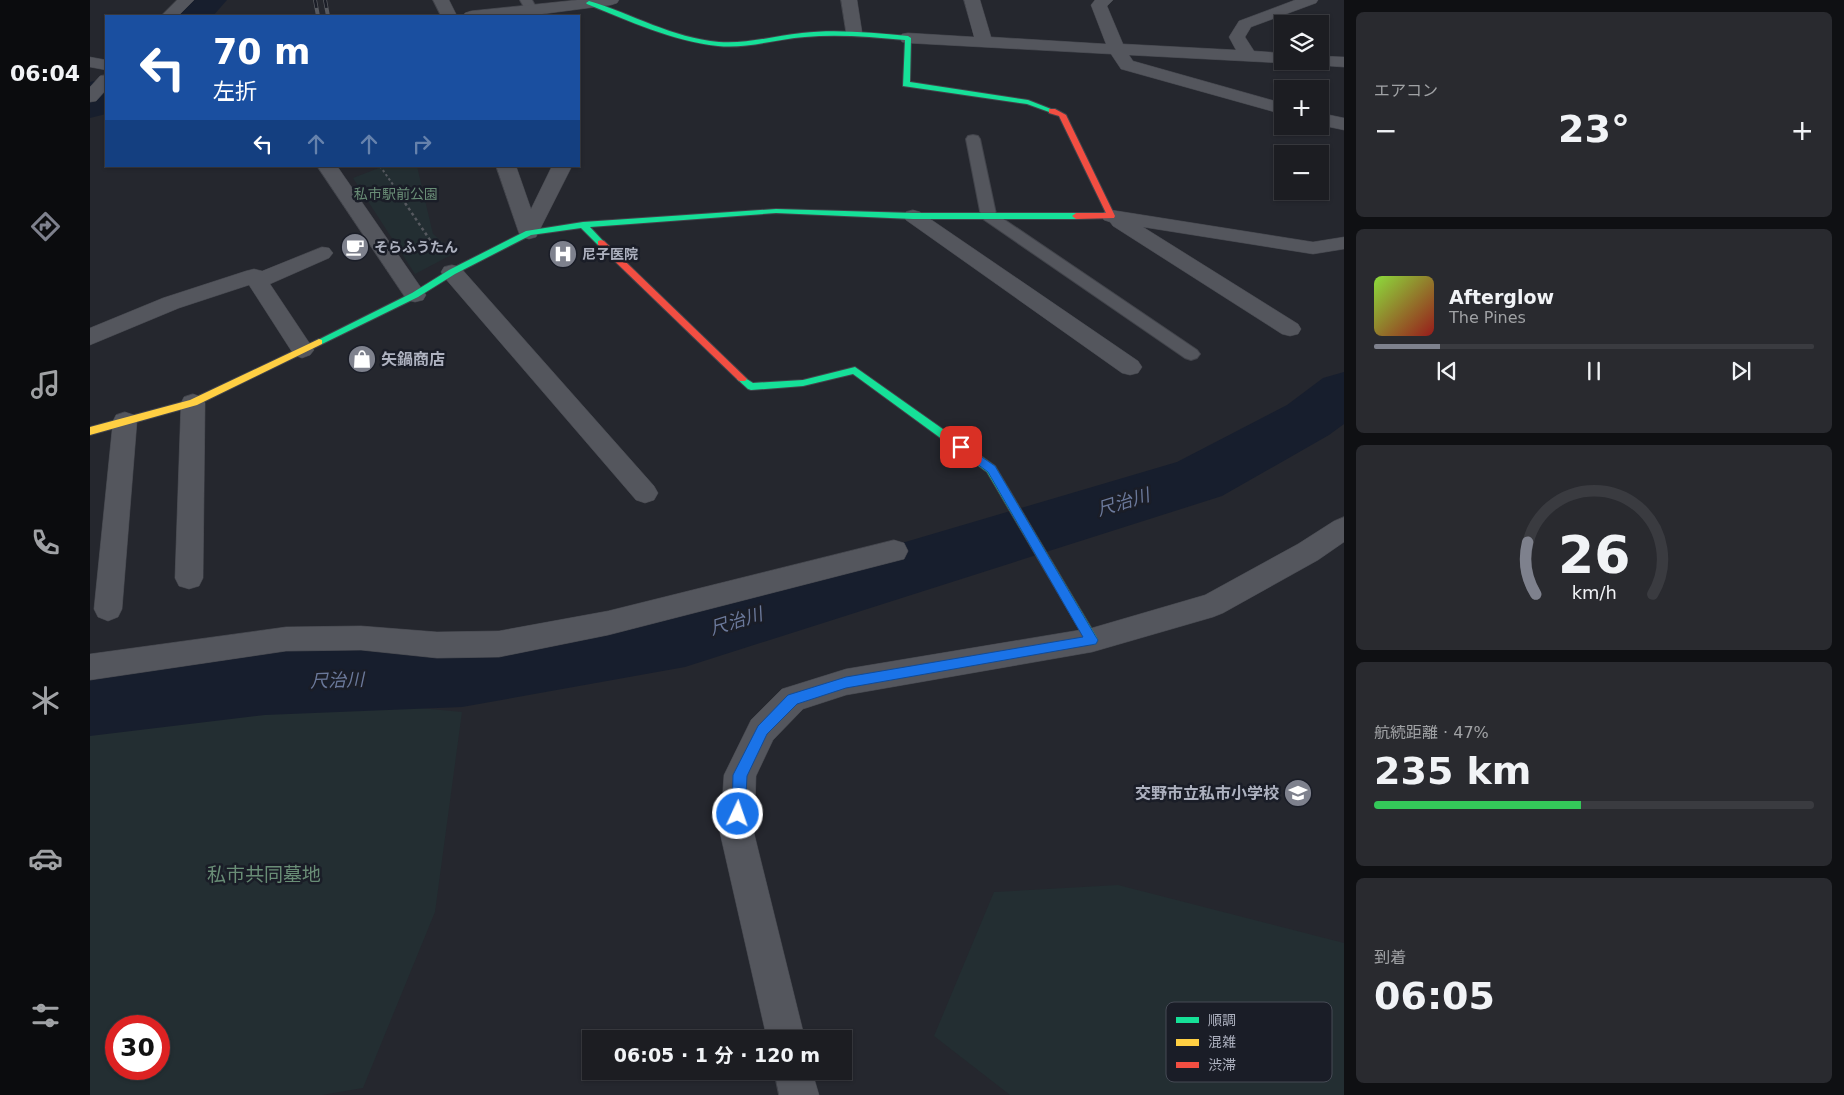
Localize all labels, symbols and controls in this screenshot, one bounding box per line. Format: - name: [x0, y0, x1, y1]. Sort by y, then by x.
- map controls: [1274, 15, 1329, 200]
- button: layers: [1274, 15, 1329, 70]
- text: 70 m: [213, 32, 310, 72]
- icon: left: [130, 35, 195, 100]
- text: 06:04: [10, 61, 80, 86]
- text: 左折: [213, 79, 257, 104]
- button: +: [1274, 80, 1329, 135]
- text: エアコン: [1374, 81, 1438, 100]
- text: 23°: [1558, 107, 1630, 151]
- text: −: [1374, 114, 1397, 147]
- text: +: [1791, 114, 1814, 147]
- icon: left: [249, 130, 277, 158]
- icon: ahead: [302, 130, 330, 158]
- icon: ahead: [355, 130, 383, 158]
- icon: right: [408, 130, 436, 158]
- button: −: [1274, 145, 1329, 200]
- park label: 私市駅前公園: [354, 186, 438, 202]
- icon: directions: [28, 209, 63, 244]
- cafe icon: そらふうたん: [340, 232, 370, 262]
- place label: そらふうたん: [374, 239, 458, 255]
- hospital icon: 尼子医院: [548, 239, 578, 269]
- place label: 尼子医院: [582, 246, 638, 262]
- text: Afterglow: [1449, 286, 1554, 308]
- text: The Pines: [1449, 308, 1526, 327]
- shop icon: 矢鍋商店: [347, 344, 377, 374]
- place label: 矢鍋商店: [381, 350, 445, 369]
- icon: previous: [1433, 357, 1461, 385]
- icon: pause: [1580, 357, 1608, 385]
- icon: next: [1727, 357, 1755, 385]
- icon: music: [28, 367, 63, 402]
- pin: [940, 426, 982, 468]
- icon: arrive: [947, 433, 975, 461]
- water label: 尺治川: [1094, 483, 1154, 520]
- icon: phone: [28, 525, 63, 560]
- text: 26: [1558, 525, 1630, 585]
- text: km/h: [1571, 582, 1617, 603]
- water label: 尺治川: [707, 602, 767, 639]
- water label: 尺治川: [310, 668, 366, 691]
- icon: climate: [28, 683, 63, 718]
- text: 航続距離 · 47%: [1374, 723, 1489, 742]
- text: 235 km: [1374, 749, 1531, 793]
- school or university icon: 交野市立私市小学校: [1283, 778, 1313, 808]
- place label: 交野市立私市小学校: [1135, 784, 1279, 803]
- position arrow: [711, 787, 763, 839]
- icon: car: [28, 841, 63, 876]
- park label: 私市共同墓地: [207, 863, 321, 885]
- text: 到着: [1374, 948, 1406, 967]
- text: 06:05: [1374, 974, 1495, 1018]
- icon: filters: [28, 998, 63, 1033]
- legend: [1166, 1002, 1332, 1082]
- text: 順調: [1208, 1012, 1236, 1028]
- speed limit sign: 30: [105, 1015, 170, 1080]
- text: 混雑: [1208, 1034, 1236, 1050]
- text: 06:05 · 1 分 · 120 m: [614, 1044, 820, 1066]
- text: 渋滞: [1208, 1057, 1236, 1073]

